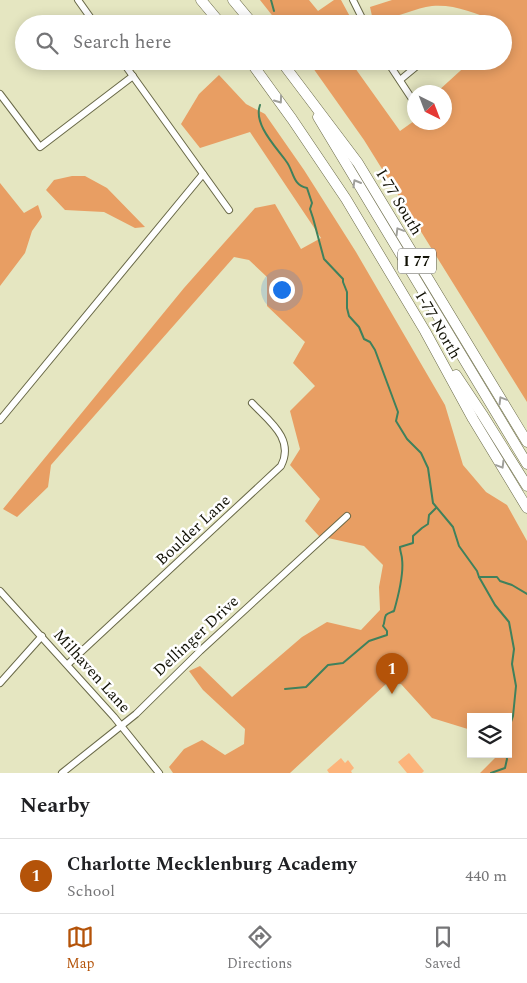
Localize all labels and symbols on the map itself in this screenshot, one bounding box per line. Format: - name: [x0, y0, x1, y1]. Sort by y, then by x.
- north arrow: [407, 85, 452, 130]
- one-way arrow: [273, 95, 282, 104]
- street label: I-77 South: [370, 164, 428, 240]
- one-way arrow: [352, 179, 362, 188]
- one-way arrow: [396, 228, 406, 237]
- road number: I 77: [398, 248, 436, 274]
- your location: [269, 277, 295, 303]
- street label: I-77 North: [409, 287, 467, 363]
- one-way arrow: [498, 397, 508, 406]
- one-way arrow: [494, 459, 504, 468]
- street label: Boulder Lane: [150, 489, 236, 571]
- street label: Dellinger Drive: [148, 590, 244, 682]
- street label: Milhaven Lane: [48, 624, 136, 718]
- pin: 1: [376, 653, 408, 694]

